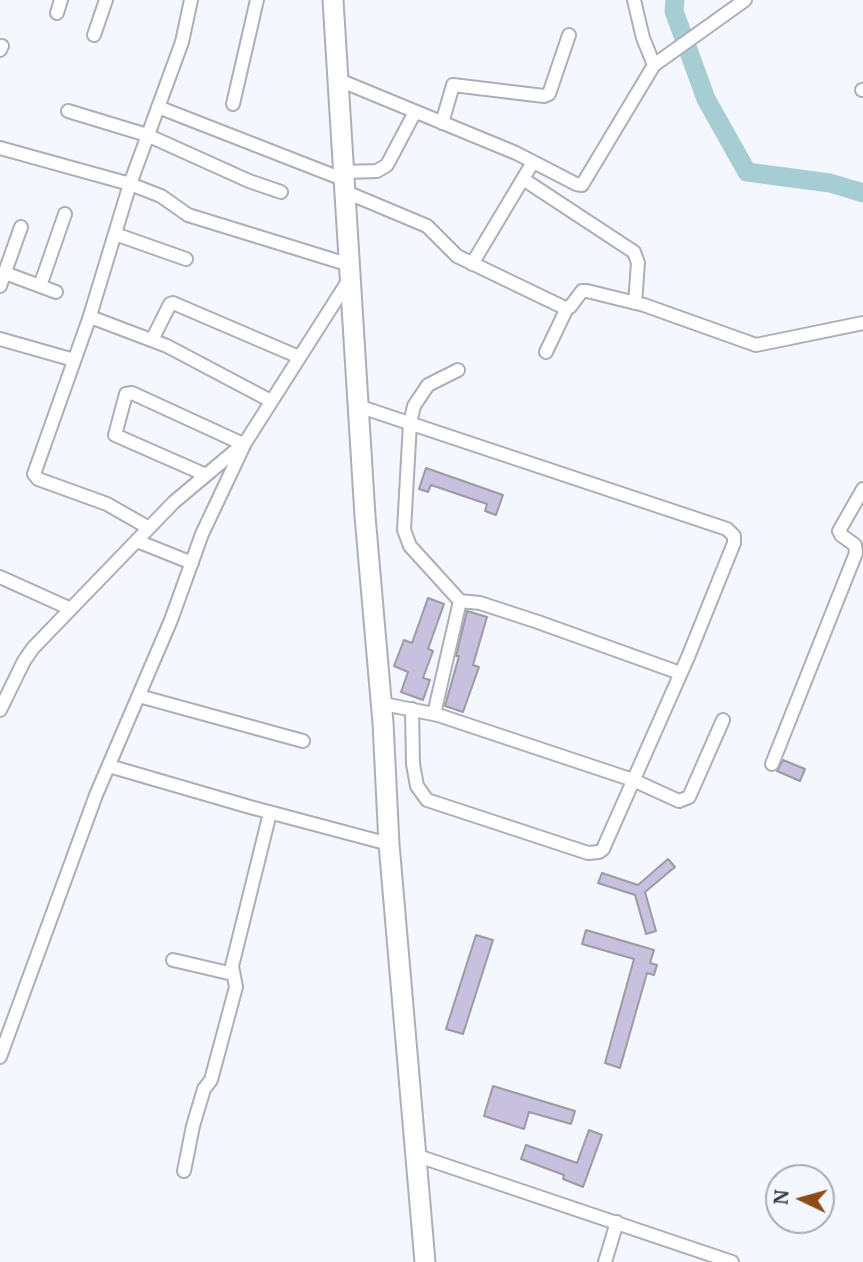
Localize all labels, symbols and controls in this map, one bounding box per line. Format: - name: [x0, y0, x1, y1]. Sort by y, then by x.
- north arrow: [765, 1164, 835, 1234]
- text: N: [768, 1189, 794, 1206]

